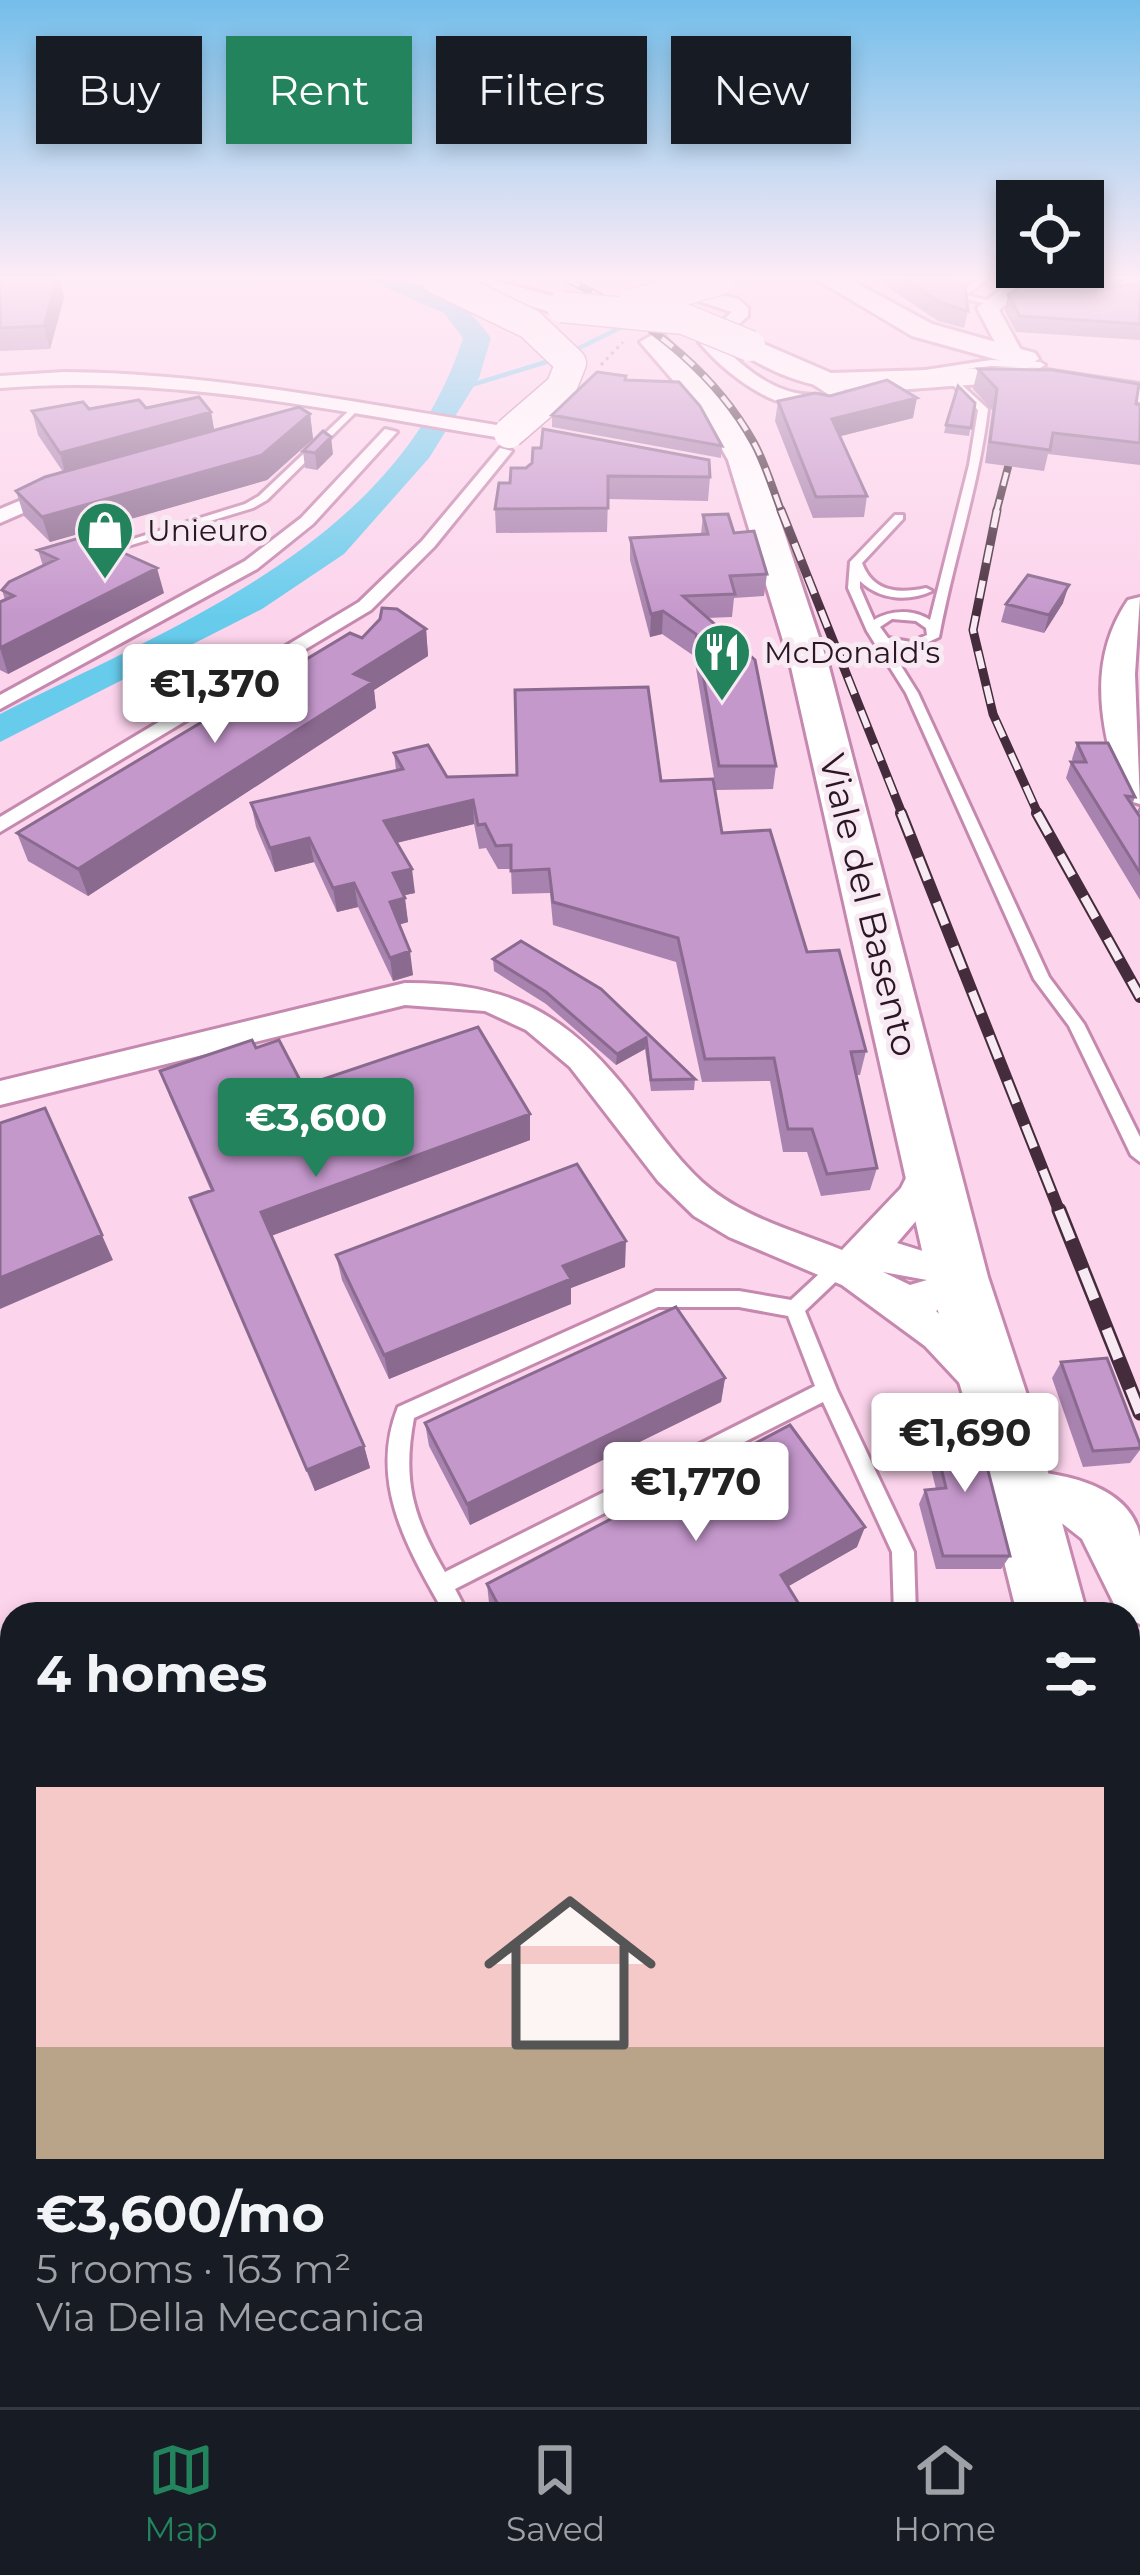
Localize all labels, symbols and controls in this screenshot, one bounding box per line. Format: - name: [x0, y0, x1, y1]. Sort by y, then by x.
- chip: Buy: [36, 36, 202, 144]
- chip: Rent: [226, 36, 412, 144]
- chip: Filters: [436, 36, 647, 144]
- chip: New: [671, 36, 851, 144]
- map controls: [996, 180, 1104, 288]
- button: locate: [996, 180, 1104, 288]
- shop icon: Unieuro: [74, 499, 136, 581]
- place label: Unieuro: [147, 512, 268, 549]
- restaurant icon: McDonald's: [691, 621, 753, 703]
- place label: McDonald's: [764, 634, 940, 671]
- pin: €1,370: [117, 644, 313, 746]
- text: €1,370: [150, 659, 280, 707]
- street label: Viale del Basento: [810, 749, 928, 1061]
- pin: €3,600: [218, 1078, 414, 1180]
- text: €3,600: [245, 1093, 387, 1141]
- pin: €1,690: [867, 1393, 1063, 1495]
- text: €1,690: [898, 1408, 1032, 1456]
- pin: €1,770: [598, 1442, 794, 1544]
- text: €1,770: [631, 1457, 761, 1505]
- icon: filters: [1038, 1641, 1104, 1707]
- text: 4 homes: [36, 1643, 267, 1705]
- icon: home: [462, 1865, 678, 2081]
- text: €3,600/mo: [36, 2183, 325, 2245]
- text: 5 rooms · 163 m²: [36, 2245, 351, 2293]
- text: Via Della Meccanica: [36, 2293, 425, 2341]
- tab: Map: [144, 2437, 218, 2549]
- tab: Saved: [506, 2437, 605, 2549]
- tab: Home: [893, 2437, 996, 2549]

